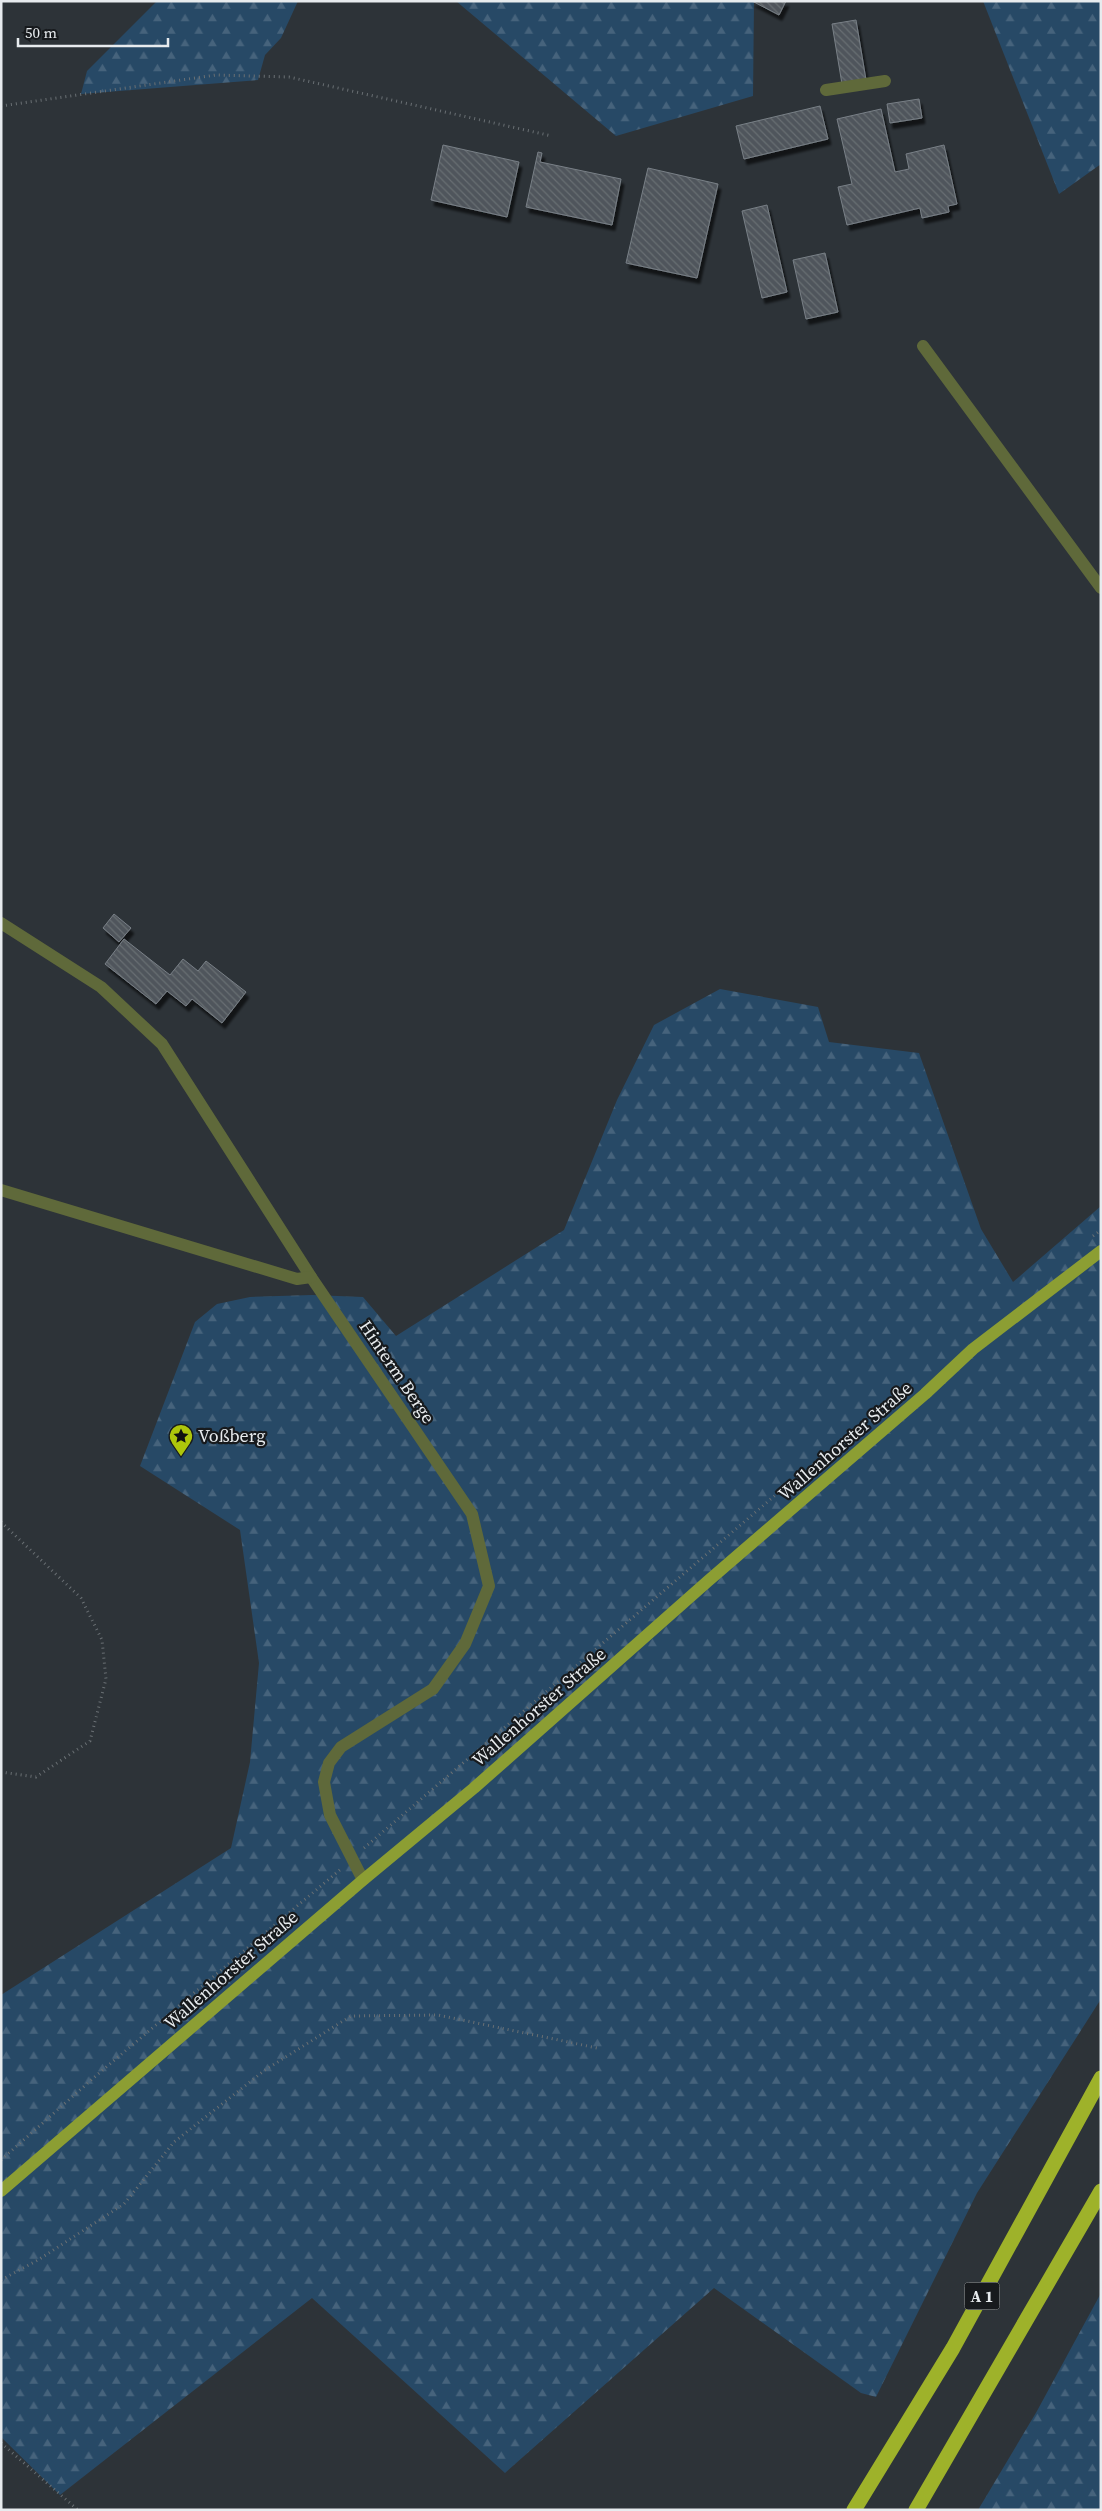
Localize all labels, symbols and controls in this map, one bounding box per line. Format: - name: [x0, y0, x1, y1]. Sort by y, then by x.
- scale bar: [18, 15, 168, 47]
- text: 50 m: [25, 22, 57, 43]
- street label: Hinterm Berge: [354, 1315, 441, 1428]
- street label: Wallenhorster Straße: [772, 1375, 917, 1506]
- place icon: Voßberg: [168, 1423, 194, 1457]
- place label: Voßberg: [198, 1423, 266, 1448]
- street label: Wallenhorster Straße: [466, 1641, 611, 1772]
- street label: Wallenhorster Straße: [158, 1904, 303, 2035]
- road number: A 1: [964, 2282, 1000, 2310]

